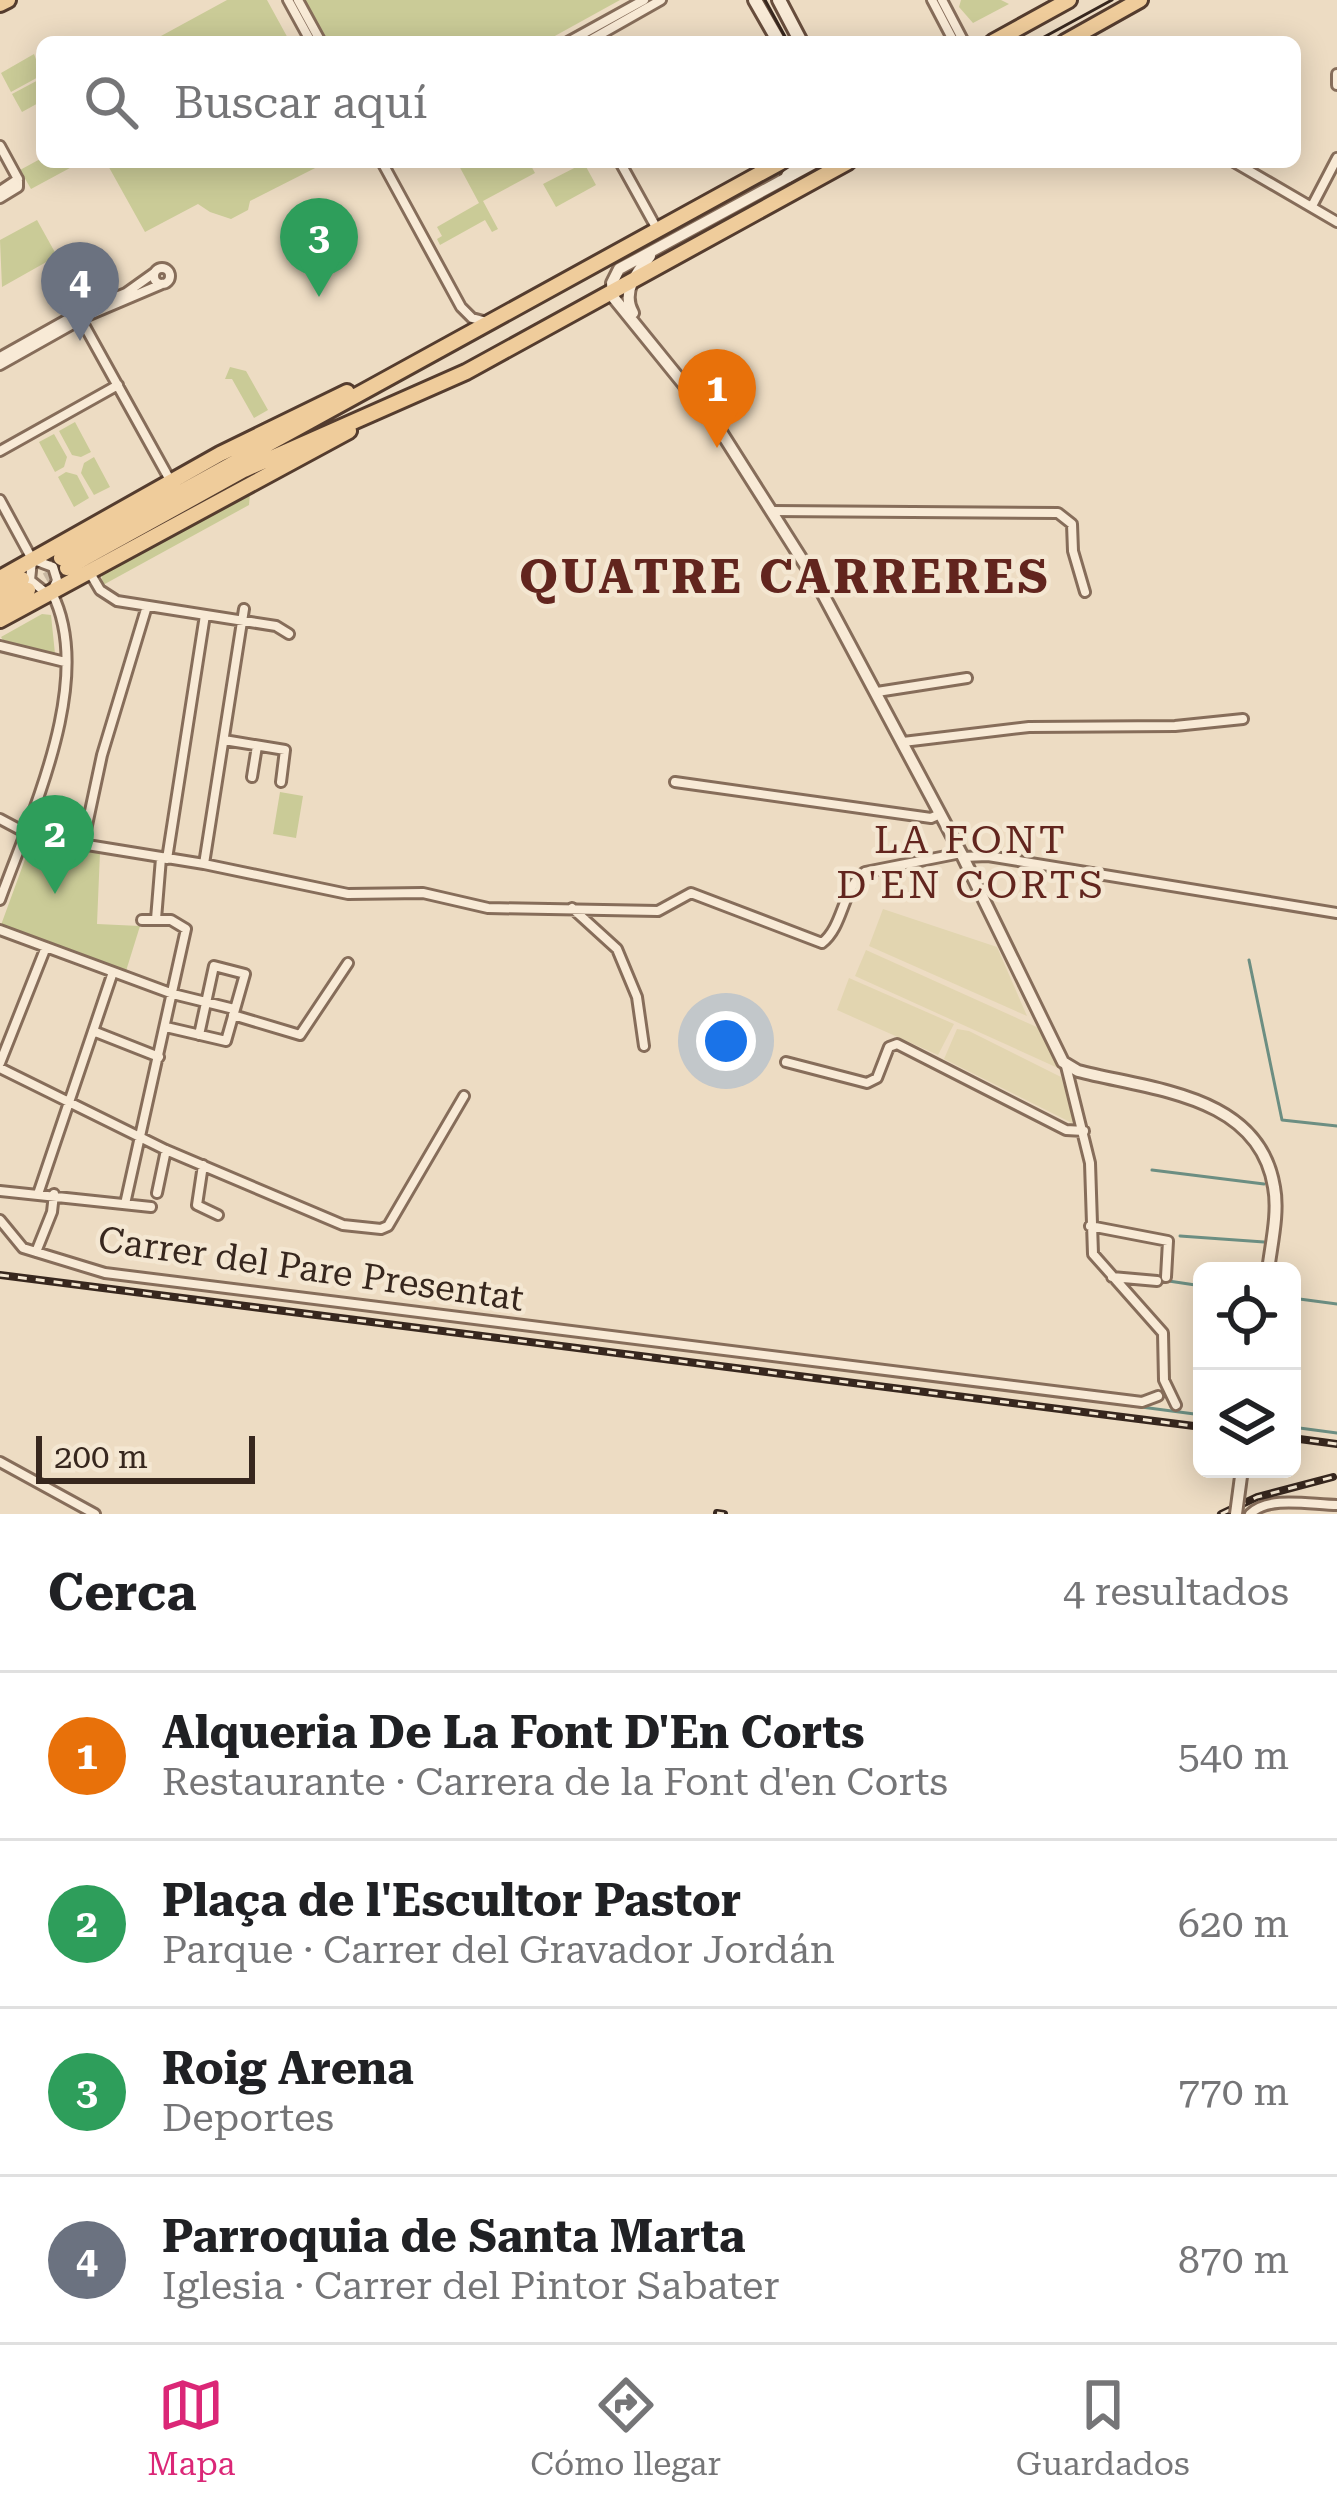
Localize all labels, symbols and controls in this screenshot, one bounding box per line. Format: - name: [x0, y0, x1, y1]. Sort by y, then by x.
- search box: [36, 36, 1301, 168]
- icon: search: [78, 69, 144, 135]
- text: Buscar aquí: [174, 76, 427, 129]
- pin: 3: [280, 198, 358, 297]
- pin: 4: [41, 242, 119, 341]
- pin: 1: [678, 349, 756, 448]
- district label: QUATRE CARRERES: [519, 549, 1051, 605]
- pin: 2: [16, 795, 94, 894]
- district label: LA FONT D'EN CORTS: [836, 817, 1106, 908]
- your location: [696, 1011, 756, 1071]
- street label: Carrer del Pare Presentat: [96, 1218, 526, 1320]
- map controls: [1193, 1262, 1301, 1478]
- button: locate: [1193, 1262, 1301, 1370]
- button: layers: [1193, 1370, 1301, 1478]
- scale bar: [36, 1430, 255, 1483]
- text: 200 m: [54, 1437, 148, 1476]
- text: Cerca: [48, 1563, 197, 1622]
- text: 4 resultados: [1063, 1569, 1289, 1615]
- text: Alqueria De La Font D'En Corts: [162, 1706, 865, 1759]
- text: 1: [76, 1733, 98, 1779]
- text: 540 m: [1178, 1733, 1289, 1779]
- text: Restaurante · Carrera de la Font d'en Corts: [162, 1759, 948, 1805]
- text: Plaça de l'Escultor Pastor: [162, 1874, 741, 1927]
- text: 2: [76, 1901, 98, 1947]
- text: 620 m: [1178, 1901, 1289, 1947]
- text: Parque · Carrer del Gravador Jordán: [162, 1927, 835, 1973]
- text: Roig Arena: [162, 2042, 414, 2095]
- text: 3: [76, 2069, 98, 2115]
- text: 770 m: [1178, 2069, 1289, 2115]
- text: Deportes: [162, 2095, 334, 2141]
- text: Parroquia de Santa Marta: [162, 2210, 745, 2263]
- text: 4: [76, 2237, 98, 2283]
- text: 870 m: [1178, 2237, 1289, 2283]
- text: Iglesia · Carrer del Pintor Sabater: [162, 2263, 780, 2309]
- tab: Mapa: [147, 2372, 235, 2483]
- tab: Cómo llegar: [530, 2372, 721, 2483]
- tab: Guardados: [1016, 2372, 1190, 2483]

